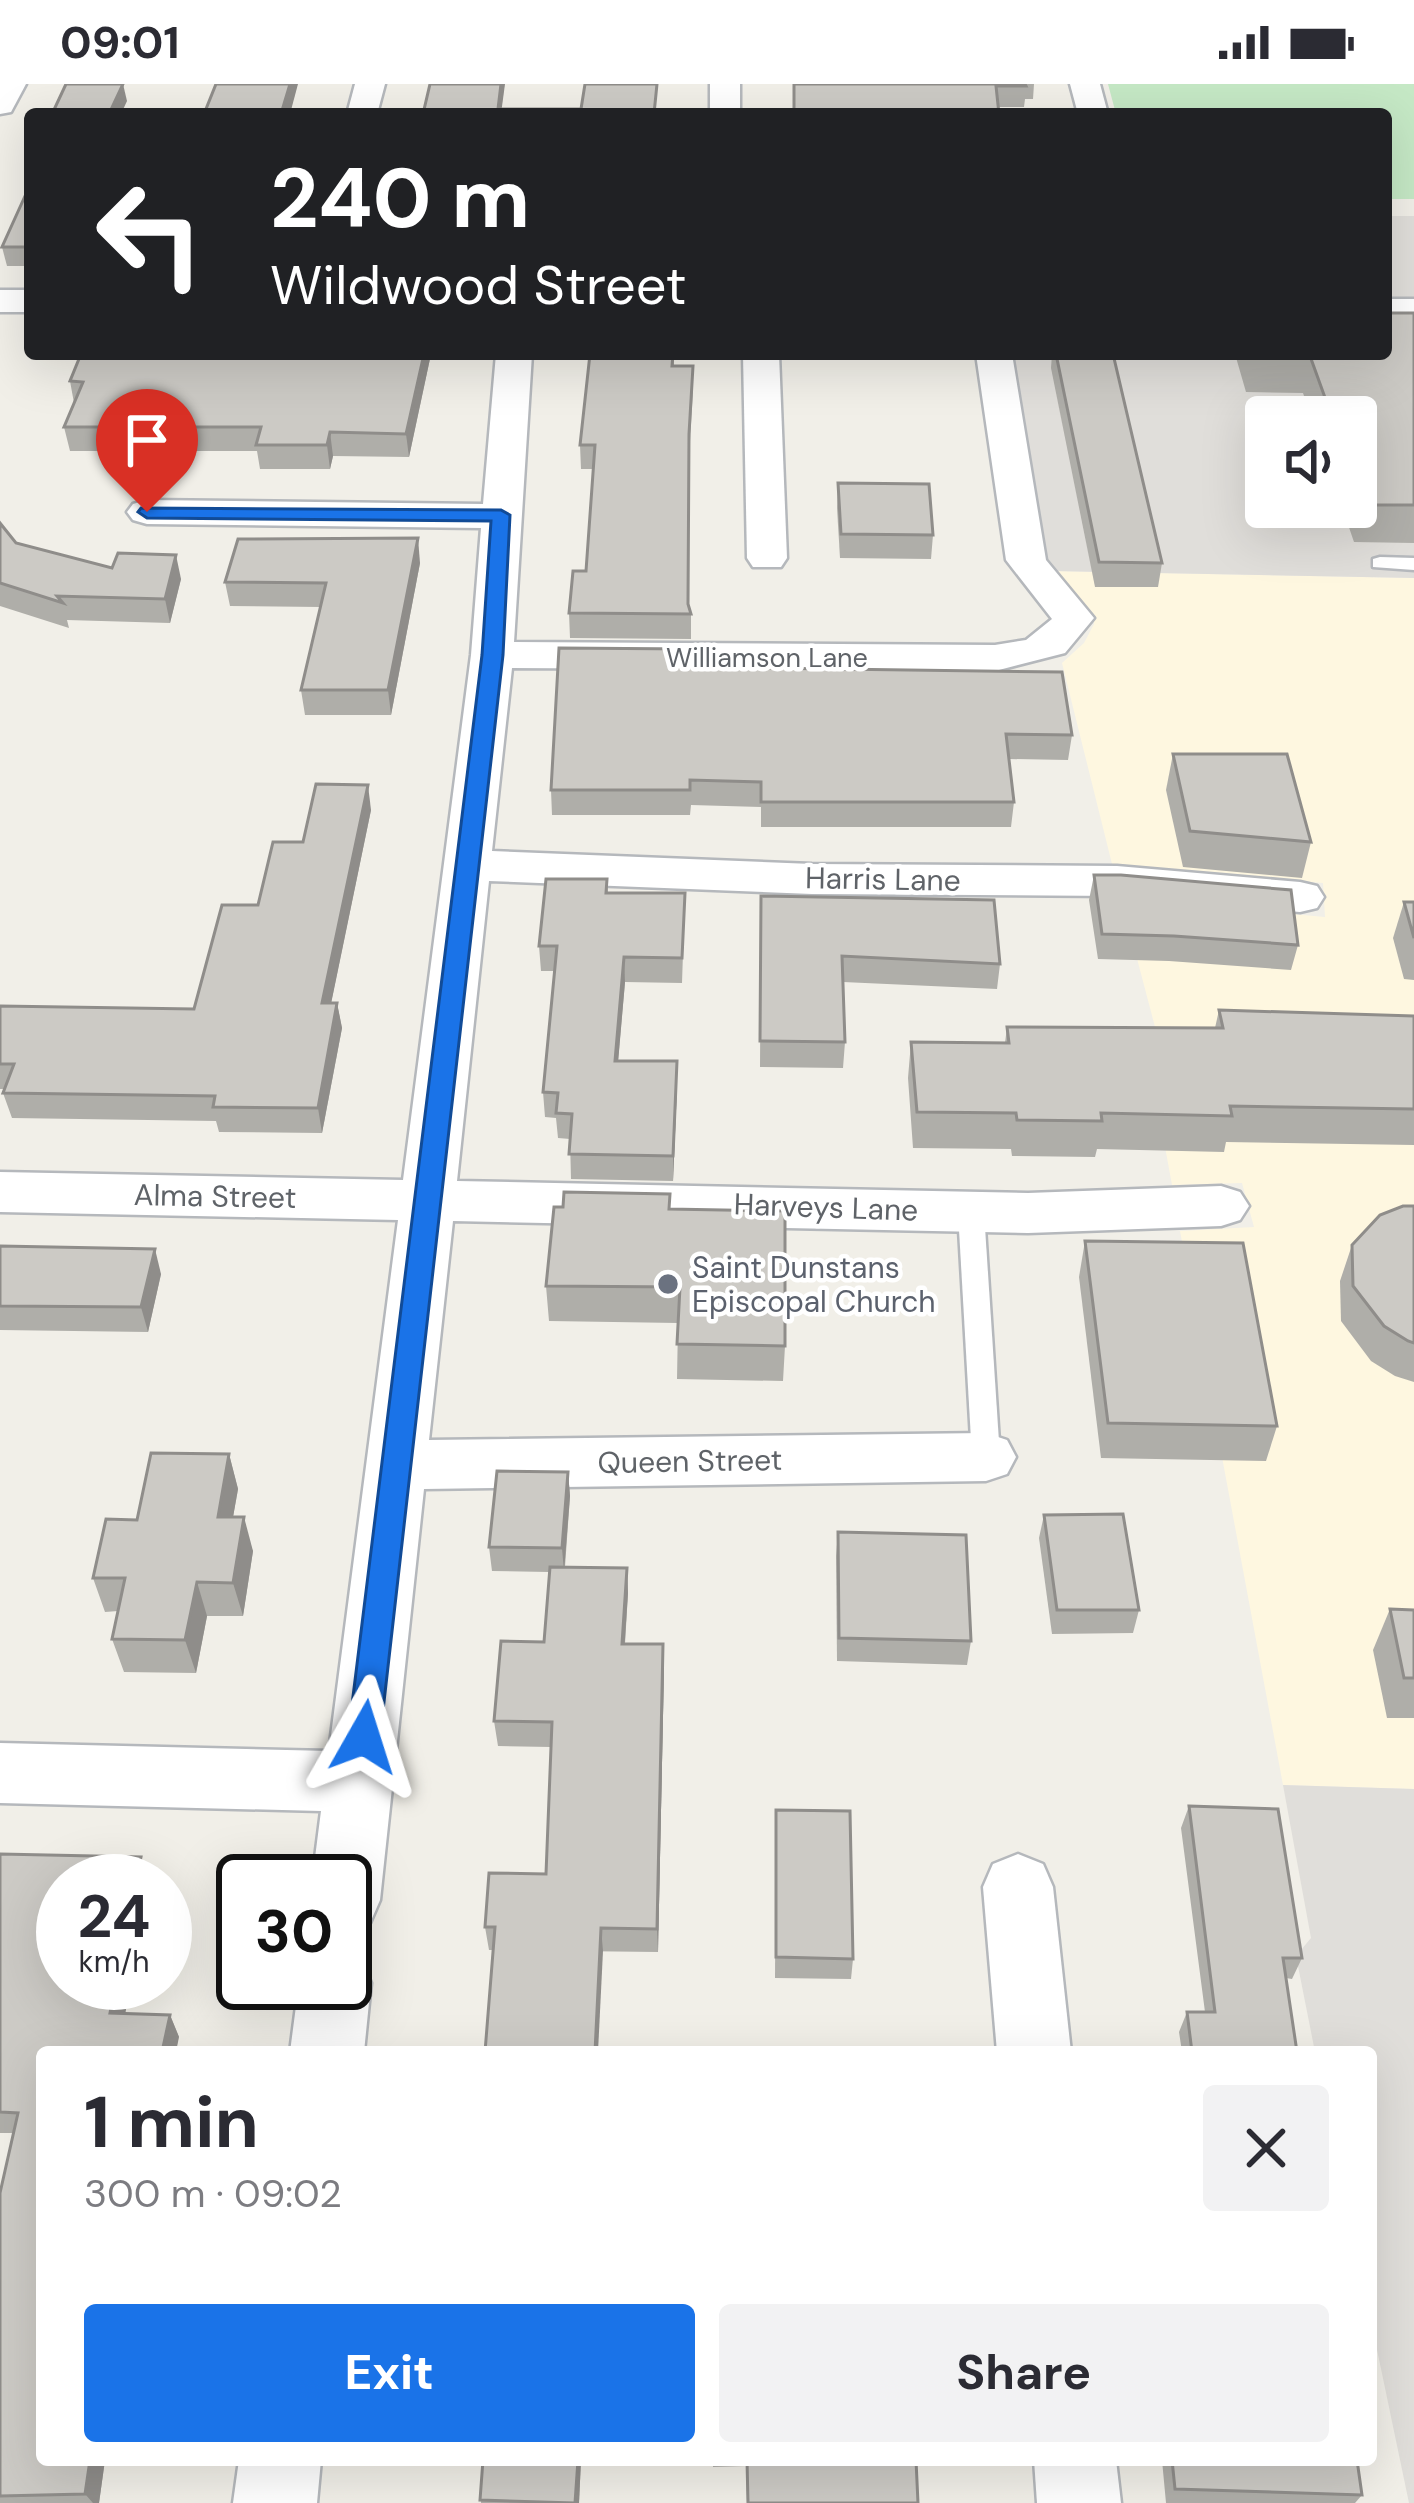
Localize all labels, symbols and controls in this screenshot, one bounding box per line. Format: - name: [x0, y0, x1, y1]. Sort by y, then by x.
- text: 09:01: [60, 13, 180, 72]
- text: 240 m: [270, 144, 530, 253]
- icon: left: [72, 156, 228, 312]
- text: Wildwood Street: [270, 250, 687, 321]
- pin: [96, 389, 198, 512]
- map controls: [1245, 396, 1377, 528]
- button: sound: [1245, 396, 1377, 528]
- icon: arrive: [114, 407, 180, 473]
- street label: Williamson Lane: [666, 640, 868, 675]
- street label: Harris Lane: [805, 858, 961, 900]
- street label: Alma Street: [133, 1175, 297, 1217]
- street label: Harveys Lane: [733, 1184, 919, 1230]
- place label: Saint Dunstans Episcopal Church: [692, 1248, 936, 1321]
- marker: Saint Dunstans Episcopal Church: [655, 1271, 681, 1297]
- street label: Queen Street: [597, 1440, 783, 1482]
- position arrow: [301, 1674, 427, 1800]
- speed limit sign: 30: [216, 1854, 372, 2010]
- text: 24: [77, 1877, 151, 1956]
- text: km/h: [79, 1942, 149, 1981]
- text: 1 min: [84, 2076, 259, 2169]
- button: close: [1203, 2085, 1329, 2211]
- text: 300 m · 09:02: [84, 2168, 342, 2219]
- button: Exit: [84, 2304, 695, 2442]
- button: Share: [719, 2304, 1329, 2442]

